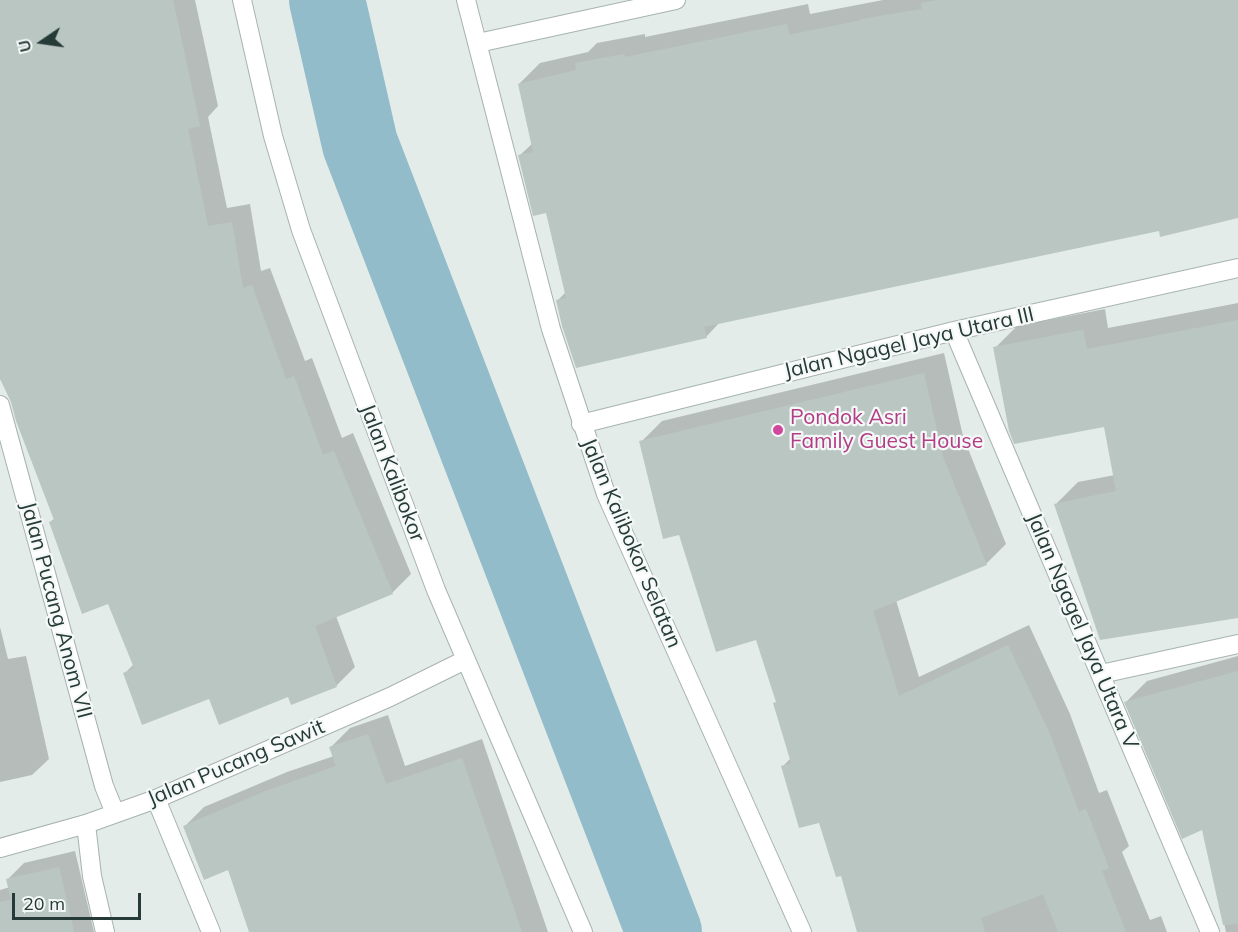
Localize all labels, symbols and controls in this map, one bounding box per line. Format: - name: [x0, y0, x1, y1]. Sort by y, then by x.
- north arrow: [12, 12, 72, 72]
- text: U: [13, 38, 36, 54]
- street label: Jalan Ngagel Jaya Utara III: [781, 302, 1037, 384]
- street label: Jalan Kalibokor: [354, 401, 430, 545]
- place label: Pondok Asri Family Guest House: [790, 405, 983, 455]
- marker: Pondok Asri Family Guest House: [771, 423, 785, 437]
- street label: Jalan Kalibokor Selatan: [575, 434, 687, 652]
- street label: Jalan Pucang Anom VII: [15, 499, 97, 721]
- street label: Jalan Ngagel Jaya Utara V: [1021, 509, 1143, 753]
- street label: Jalan Pucang Sawit: [144, 714, 328, 812]
- scale bar: [15, 881, 144, 919]
- text: 20 m: [23, 892, 65, 915]

